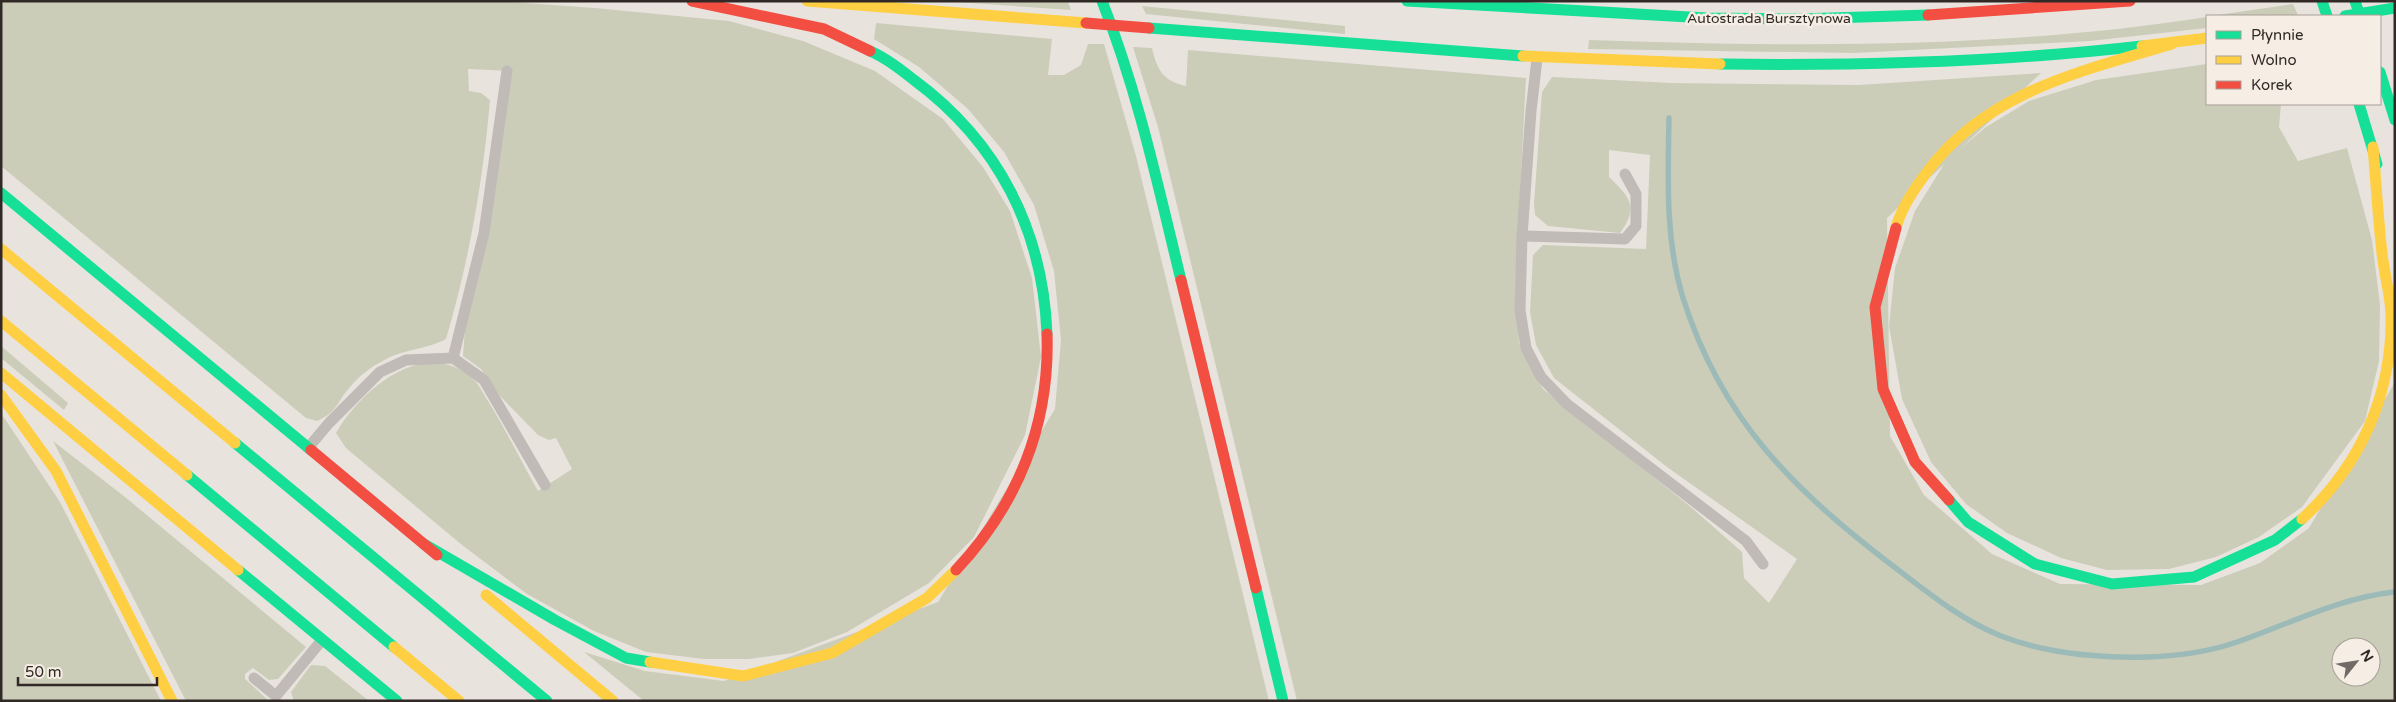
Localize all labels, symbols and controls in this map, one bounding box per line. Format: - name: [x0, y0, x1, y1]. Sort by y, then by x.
- street label: Autostrada Bursztynowa: [1687, 10, 1851, 27]
- legend: [2206, 15, 2381, 105]
- text: Płynnie: [2251, 26, 2304, 44]
- text: Wolno: [2251, 51, 2297, 69]
- text: Korek: [2251, 76, 2292, 94]
- north arrow: [2331, 637, 2381, 687]
- text: N: [2357, 647, 2377, 665]
- scale bar: [18, 654, 156, 686]
- text: 50 m: [25, 663, 62, 681]

